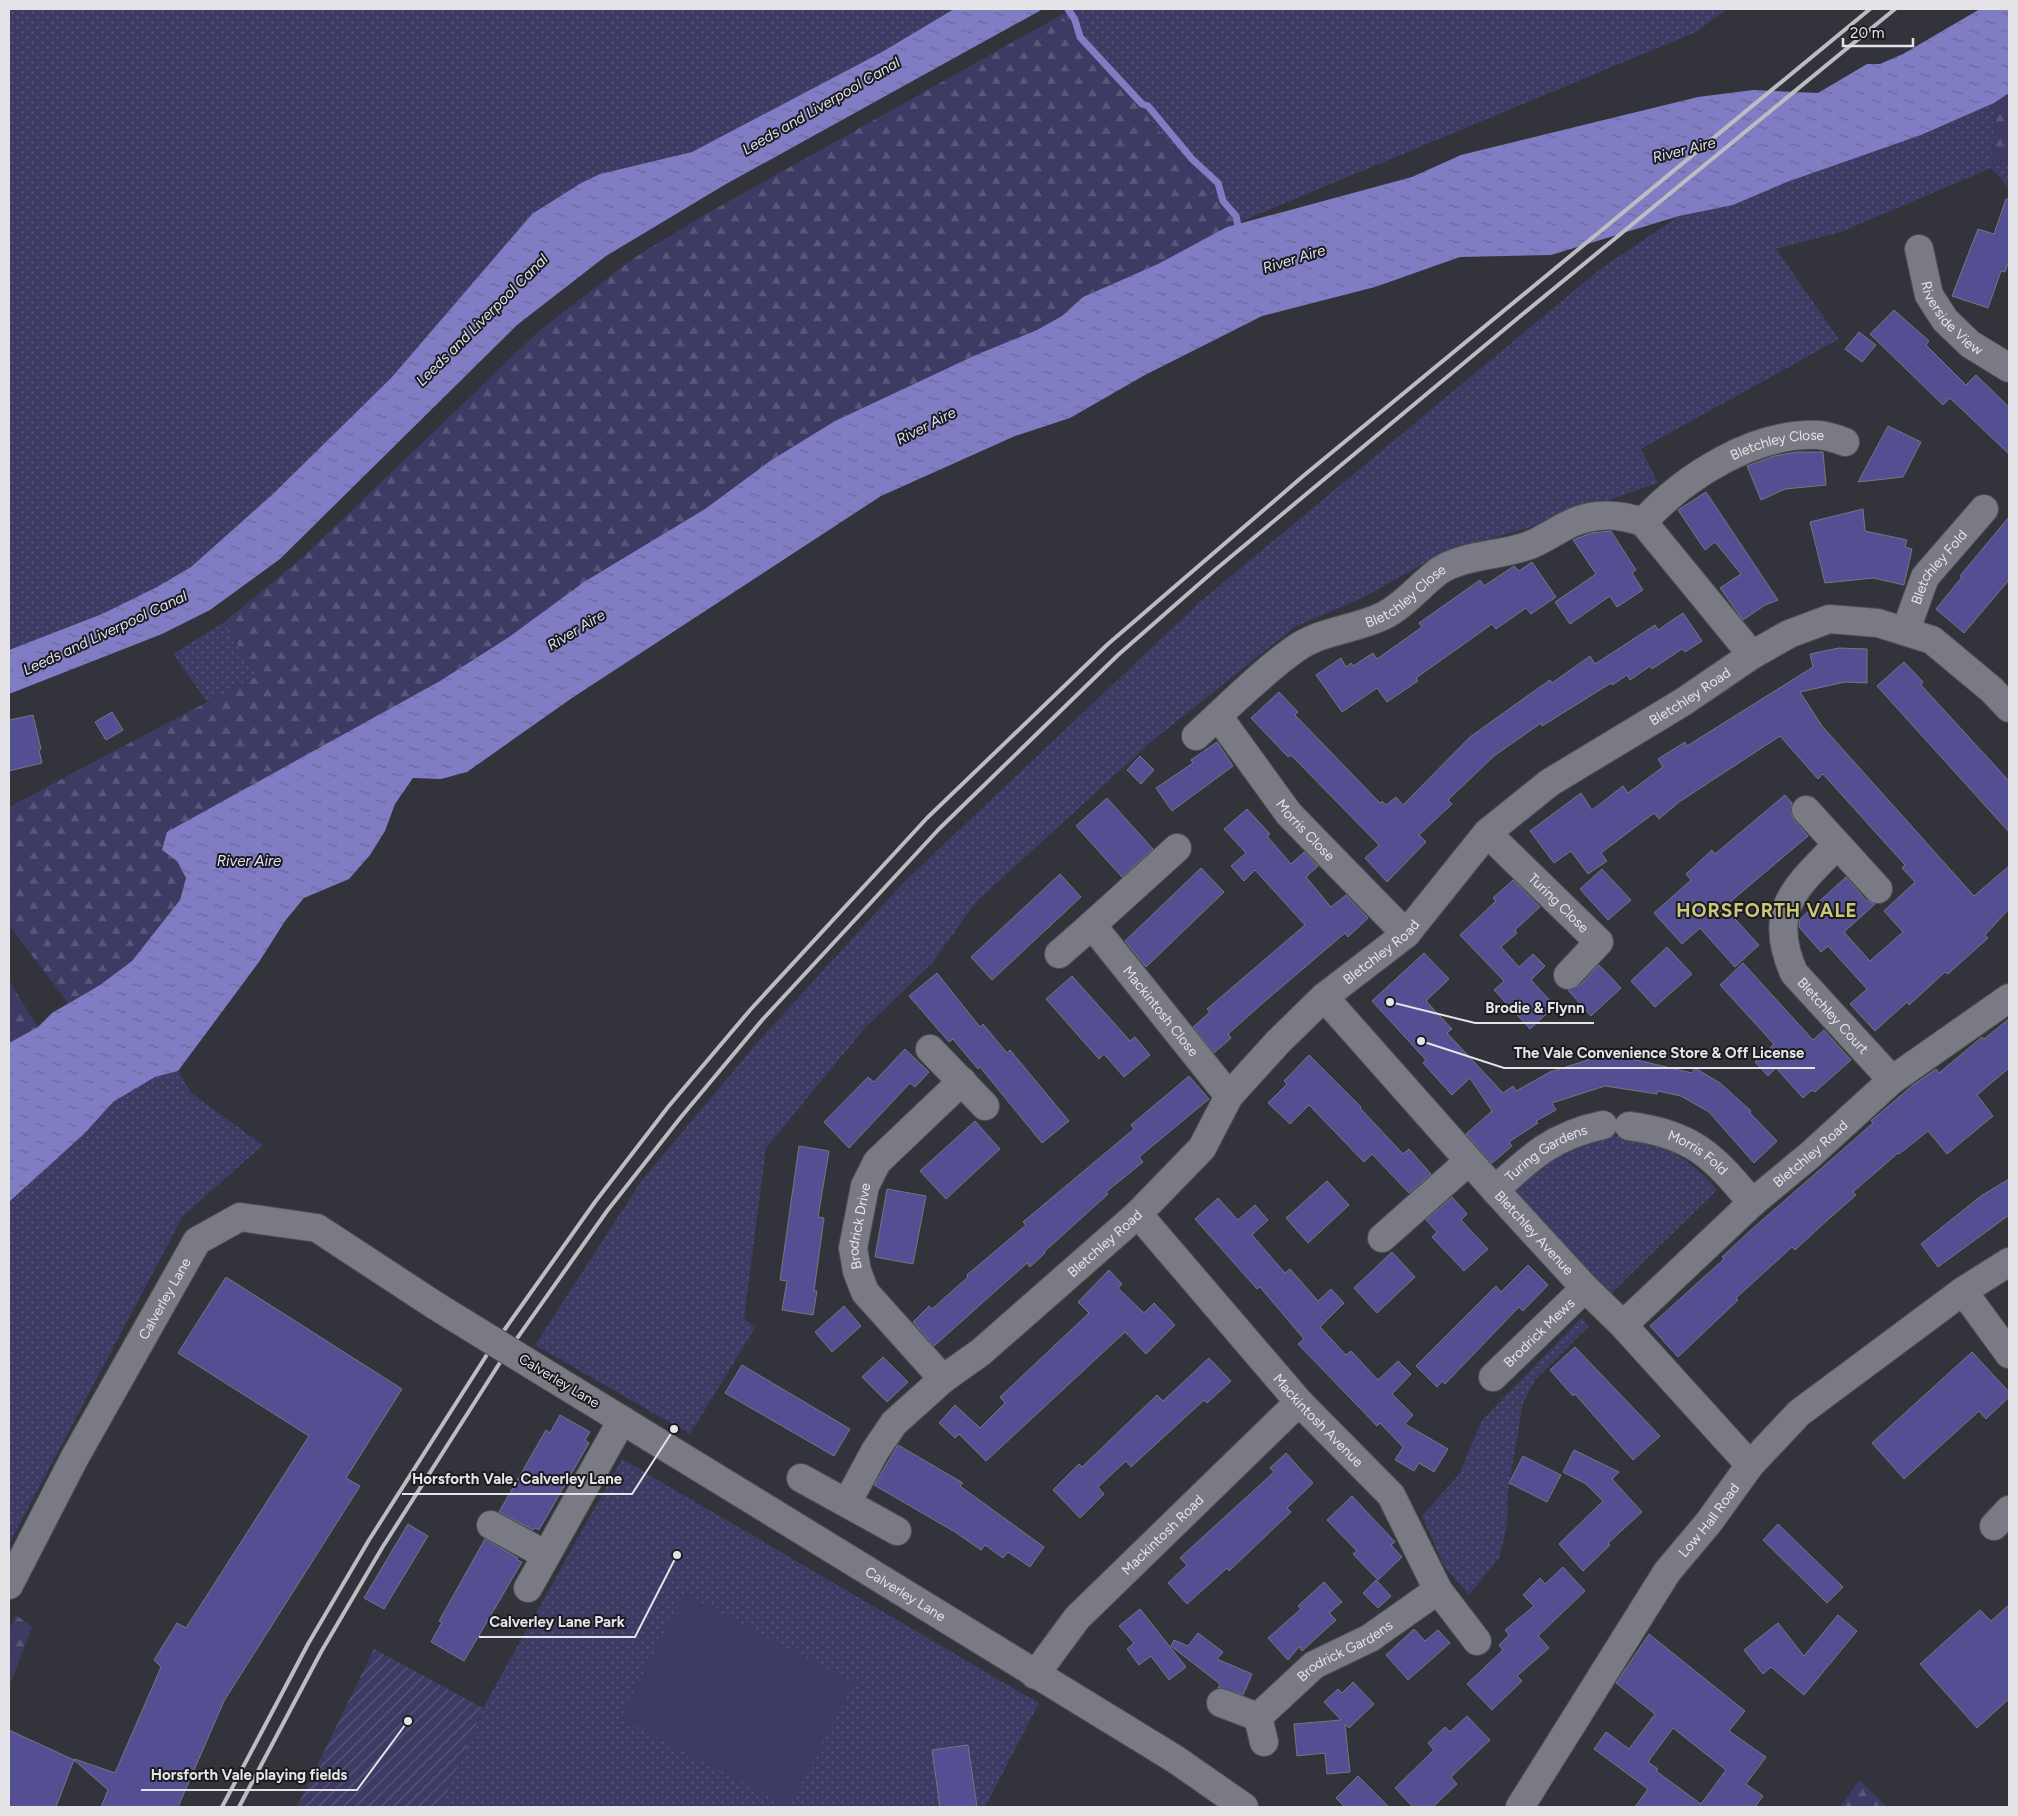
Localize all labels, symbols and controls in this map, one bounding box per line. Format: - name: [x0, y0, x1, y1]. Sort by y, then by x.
- scale bar: [1843, 15, 1913, 47]
- text: 20 m: [1850, 24, 1884, 42]
- water label: Leeds and Liverpool Canal: [739, 53, 904, 159]
- water label: River Aire: [1650, 133, 1718, 167]
- water label: River Aire: [1260, 241, 1328, 277]
- water label: Leeds and Liverpool Canal: [412, 250, 552, 390]
- street label: Riverside View: [1918, 279, 1986, 358]
- water label: River Aire: [893, 403, 959, 449]
- street label: Bletchley Close: [1727, 426, 1826, 464]
- street label: Bletchley Fold: [1907, 526, 1971, 607]
- street label: Bletchley Close: [1363, 560, 1449, 631]
- water label: Leeds and Liverpool Canal: [20, 587, 191, 679]
- water label: River Aire: [544, 606, 608, 654]
- street label: Bletchley Road: [1646, 664, 1734, 729]
- street label: Morris Close: [1273, 796, 1339, 865]
- water label: River Aire: [217, 852, 281, 870]
- street label: Turing Close: [1525, 869, 1593, 936]
- district label: HORSFORTH VALE: [1676, 899, 1858, 922]
- street label: Bletchley Road: [1339, 916, 1423, 988]
- street label: Mackintosh Close: [1119, 962, 1202, 1060]
- street label: Bletchley Court: [1794, 974, 1872, 1057]
- callout: Brodie & Flynn: [1475, 993, 1594, 1023]
- text: Brodie & Flynn: [1485, 999, 1585, 1017]
- callout: The Vale Convenience Store & Off License: [1504, 1038, 1815, 1068]
- text: The Vale Convenience Store & Off License: [1514, 1044, 1805, 1062]
- street label: Bletchley Road: [1769, 1116, 1851, 1191]
- street label: Turing Gardens: [1501, 1121, 1589, 1185]
- street label: Morris Fold: [1665, 1126, 1732, 1178]
- street label: Brodrick Drive: [845, 1181, 874, 1271]
- street label: Bletchley Avenue: [1491, 1187, 1578, 1279]
- street label: Bletchley Road: [1064, 1206, 1145, 1281]
- street label: Calverley Lane: [135, 1254, 194, 1342]
- street label: Brodrick Mews: [1500, 1294, 1578, 1371]
- street label: Calverley Lane: [516, 1350, 603, 1412]
- street label: Mackintosh Avenue: [1270, 1370, 1367, 1471]
- callout: Horsforth Vale, Calverley Lane: [402, 1464, 632, 1494]
- text: Horsforth Vale, Calverley Lane: [412, 1470, 623, 1488]
- street label: Low Hall Road: [1675, 1480, 1743, 1560]
- street label: Mackintosh Road: [1118, 1491, 1207, 1579]
- street label: Calverley Lane: [862, 1563, 949, 1625]
- callout: Calverley Lane Park: [479, 1607, 635, 1637]
- text: Calverley Lane Park: [489, 1613, 625, 1631]
- street label: Brodrick Gardens: [1293, 1616, 1396, 1685]
- callout: Horsforth Vale playing fields: [141, 1760, 357, 1790]
- text: Horsforth Vale playing fields: [151, 1766, 347, 1784]

